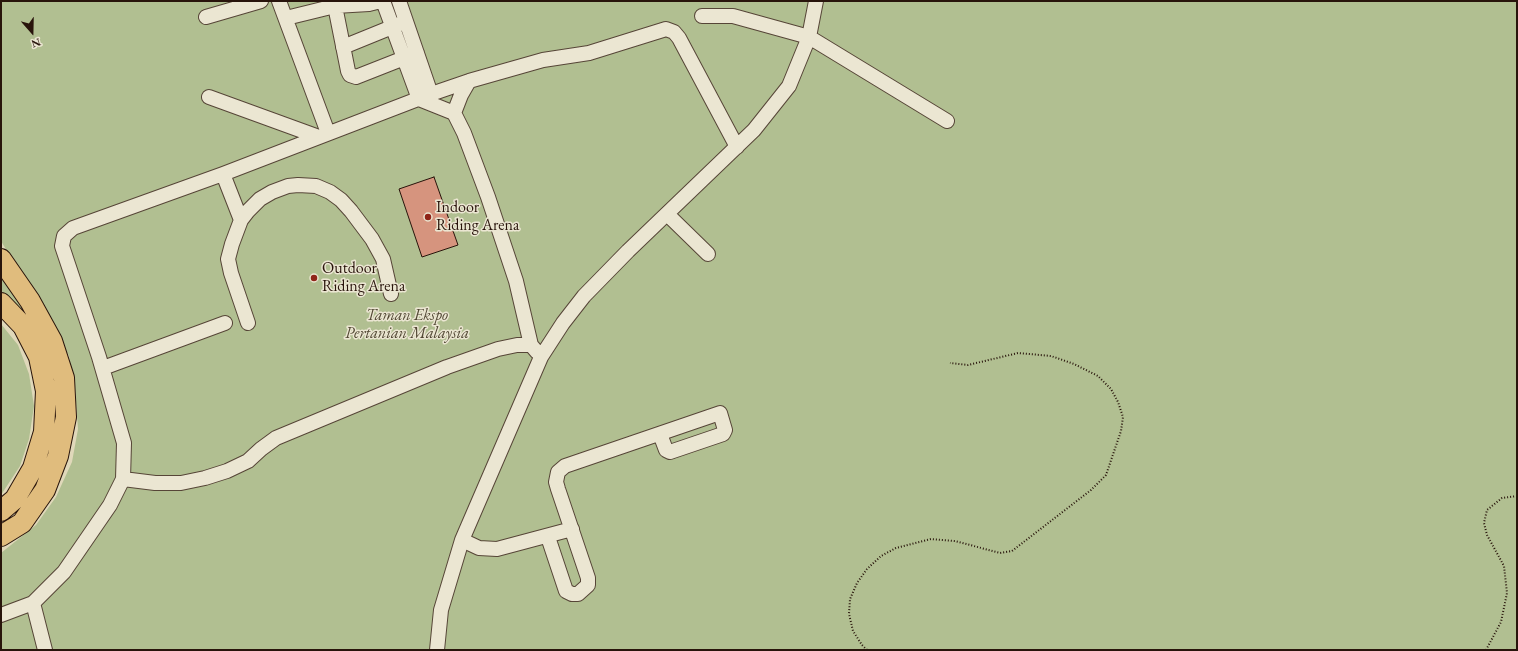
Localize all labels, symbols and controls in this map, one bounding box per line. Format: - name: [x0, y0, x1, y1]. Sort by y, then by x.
- north arrow: [12, 12, 52, 52]
- text: N: [30, 35, 43, 51]
- place label: Indoor Riding Arena: [436, 198, 519, 236]
- marker: Indoor Riding Arena: [423, 212, 433, 222]
- place label: Outdoor Riding Arena: [322, 259, 405, 297]
- marker: Outdoor Riding Arena: [309, 273, 319, 283]
- park label: Taman Ekspo Pertanian Malaysia: [345, 306, 469, 344]

